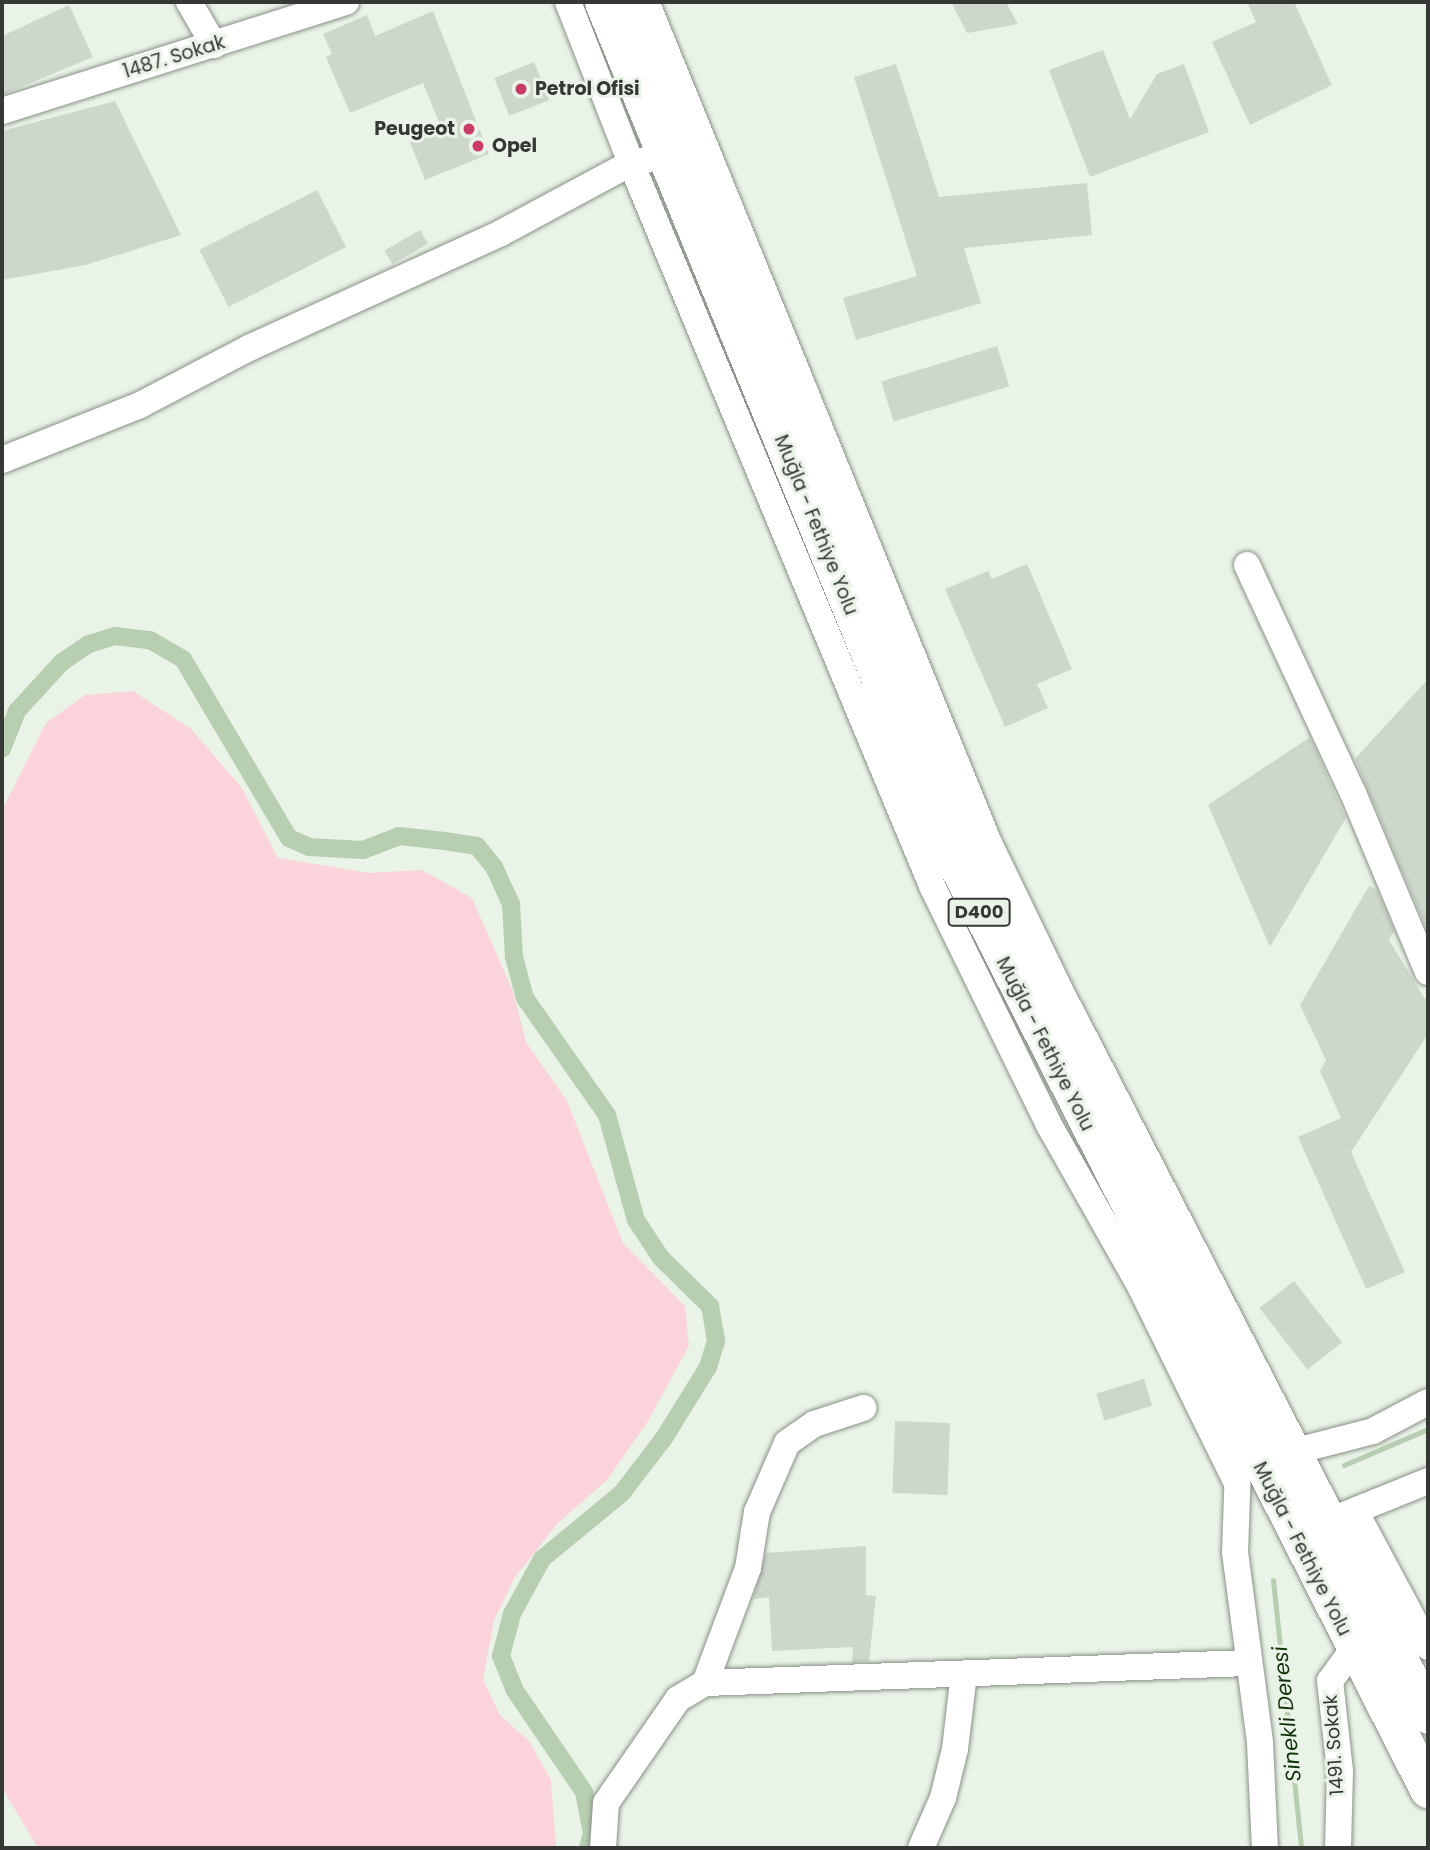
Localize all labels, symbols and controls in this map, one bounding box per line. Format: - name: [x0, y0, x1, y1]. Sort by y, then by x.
- street label: 1487. Sokak: [120, 31, 228, 83]
- place label: Petrol Ofisi: [535, 78, 640, 100]
- marker: Petrol Ofisi: [513, 81, 529, 97]
- place label: Peugeot: [374, 118, 455, 140]
- marker: Peugeot: [461, 121, 477, 137]
- place label: Opel: [492, 135, 537, 157]
- marker: Opel: [470, 138, 486, 154]
- street label: Muğla - Fethiye Yolu: [769, 432, 863, 618]
- road number: D400: [948, 897, 1010, 926]
- street label: Muğla - Fethiye Yolu: [991, 953, 1099, 1135]
- street label: Muğla - Fethiye Yolu: [1248, 1458, 1356, 1640]
- water label: Sinekli Deresi: [1267, 1645, 1307, 1783]
- street label: 1491. Sokak: [1319, 1694, 1349, 1796]

